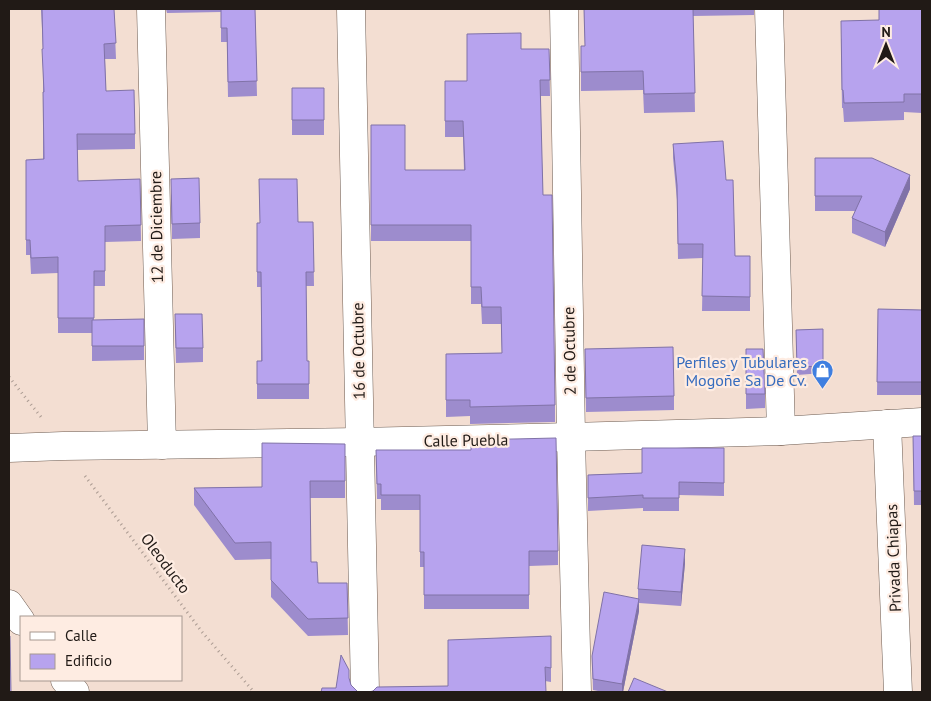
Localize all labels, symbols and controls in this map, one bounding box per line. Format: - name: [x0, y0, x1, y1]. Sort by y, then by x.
- north arrow: [861, 20, 911, 70]
- text: N: [881, 23, 891, 41]
- street label: 12 de Diciembre: [145, 171, 167, 283]
- street label: 16 de Octubre: [347, 302, 369, 400]
- street label: 2 de Octubre: [558, 307, 580, 395]
- place label: Perfiles y Tubulares Mogoñe Sa De Cv.: [676, 352, 807, 390]
- shop icon: Perfiles y Tubulares Mogoñe Sa De Cv.: [811, 359, 835, 390]
- street label: Calle Puebla: [423, 429, 509, 451]
- street label: Privada Chiapas: [881, 503, 905, 612]
- street label: Oleoducto: [137, 529, 195, 597]
- legend: [20, 616, 182, 681]
- text: Calle: [65, 626, 97, 645]
- text: Edificio: [65, 651, 112, 670]

